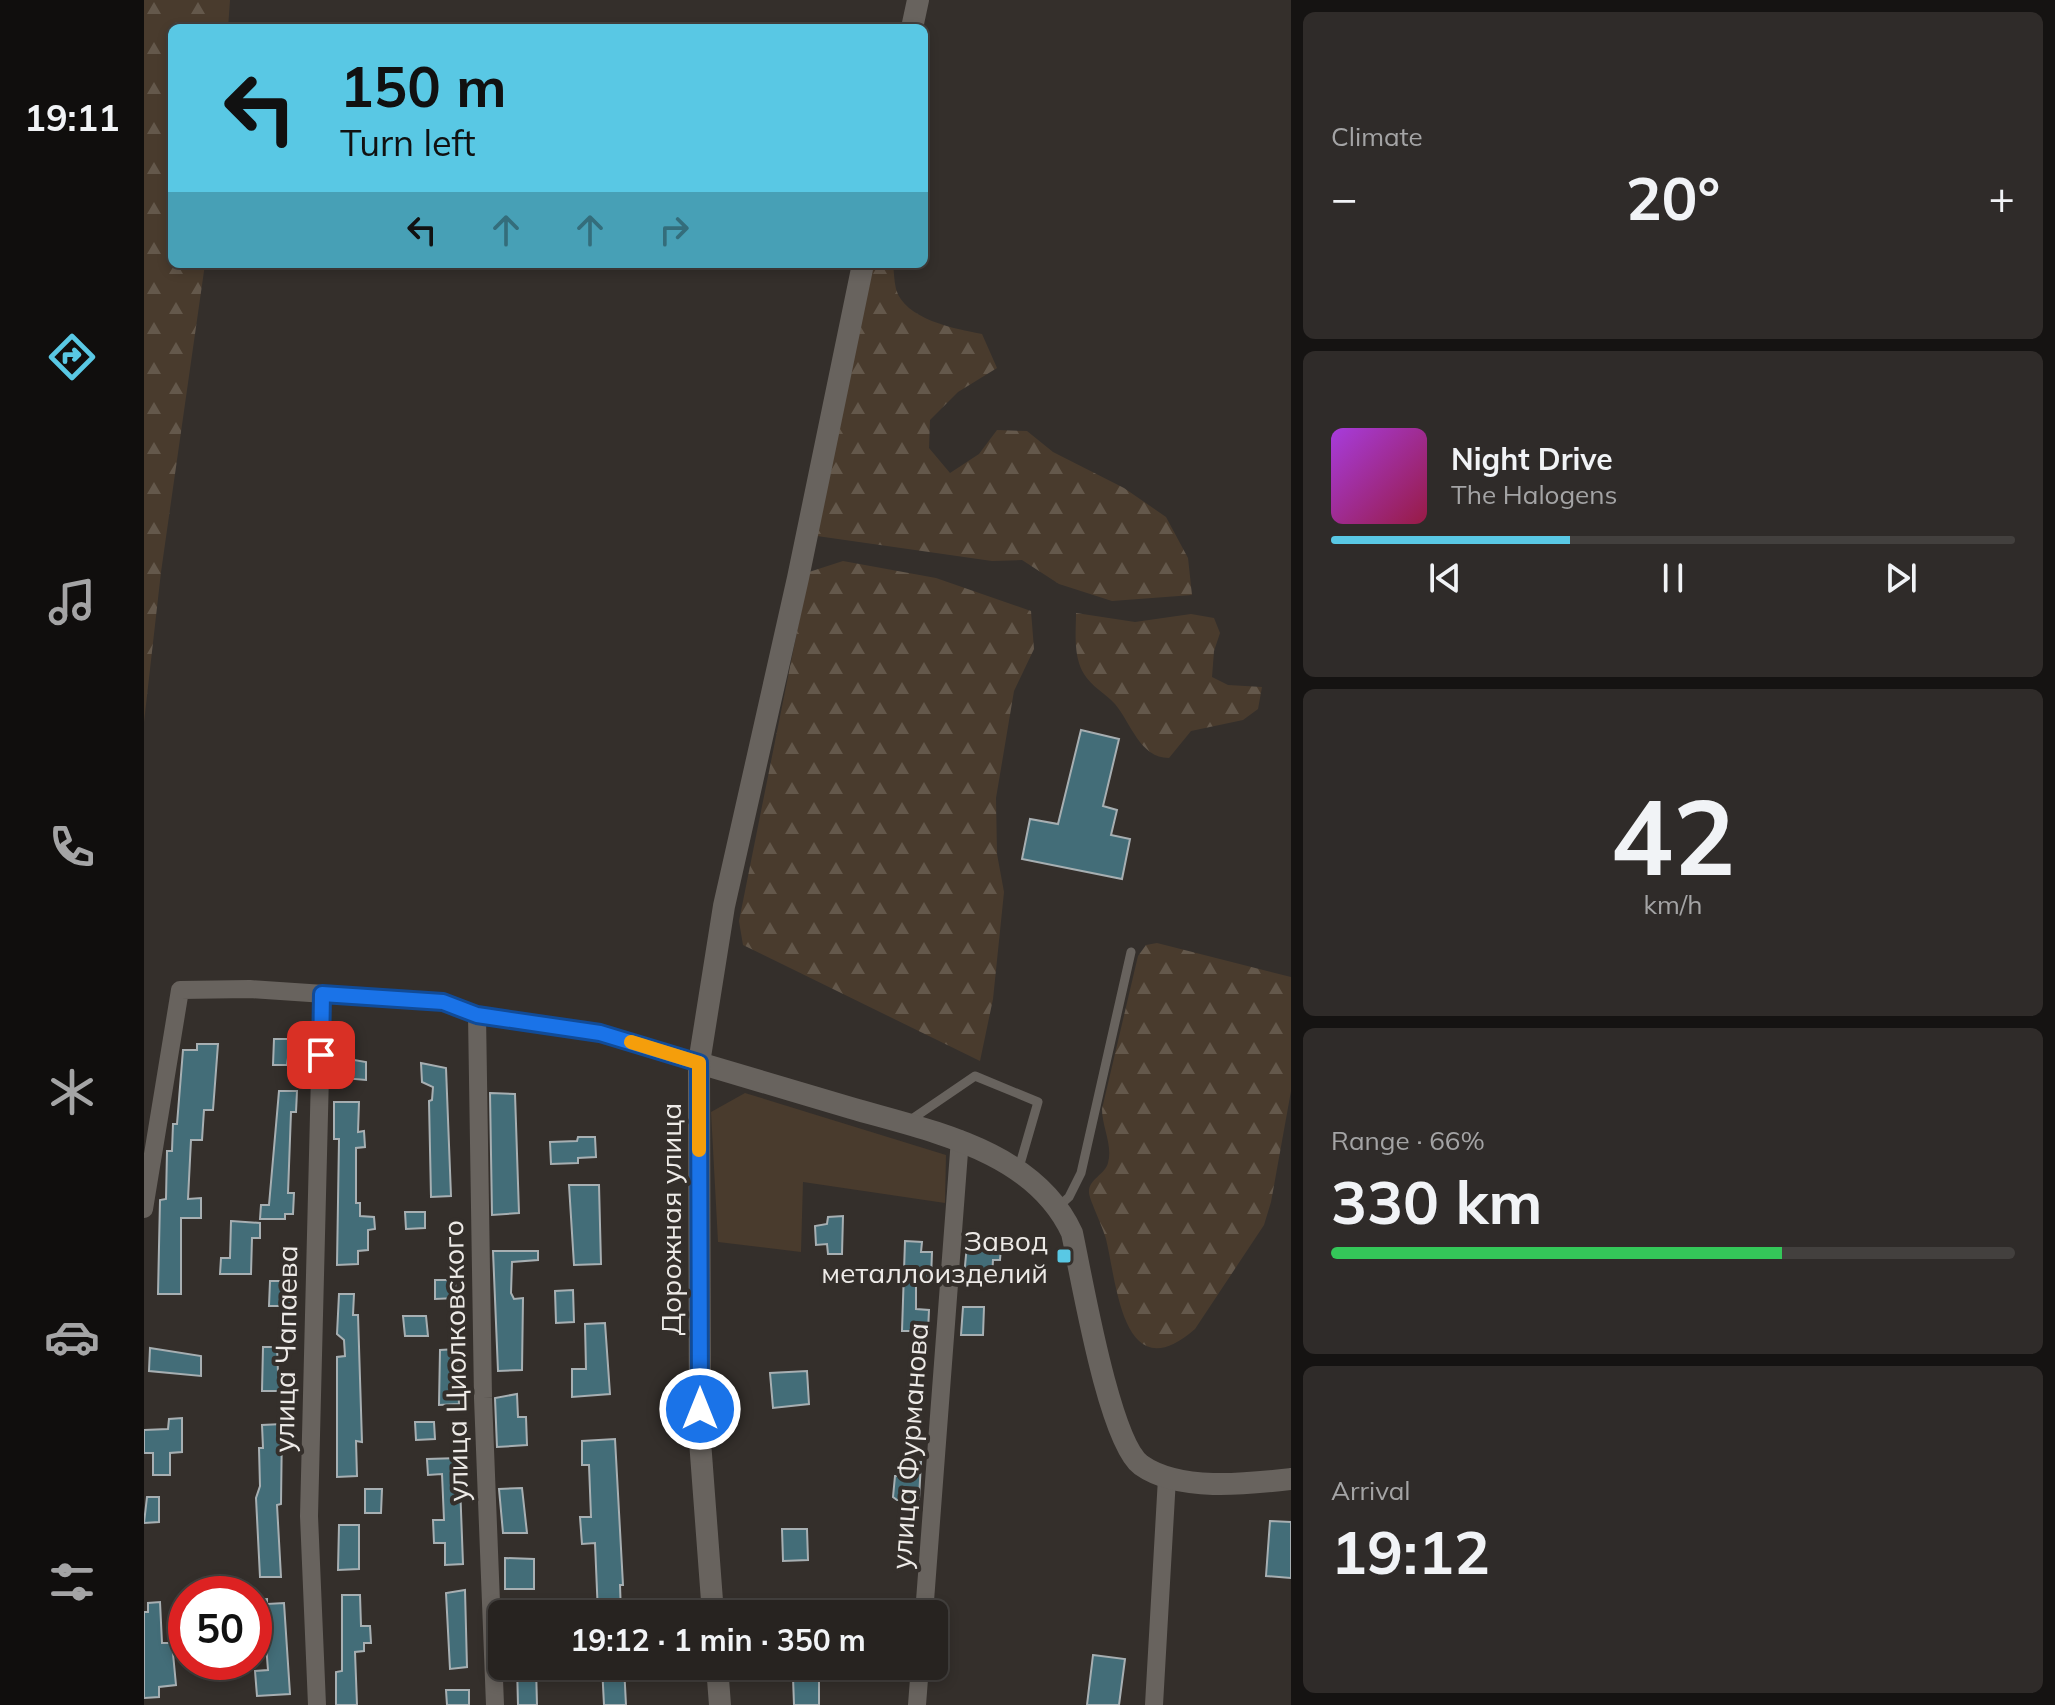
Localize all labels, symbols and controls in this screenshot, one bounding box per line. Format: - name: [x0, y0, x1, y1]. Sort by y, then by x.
- text: 150 m: [340, 51, 507, 121]
- icon: left: [208, 56, 312, 160]
- text: 19:11: [24, 95, 120, 140]
- text: Turn left: [340, 120, 476, 165]
- text: Climate: [1331, 120, 1423, 153]
- text: 20°: [1626, 160, 1720, 235]
- text: −: [1331, 170, 1357, 225]
- text: +: [1989, 170, 2015, 225]
- icon: left: [400, 208, 444, 252]
- icon: ahead: [484, 208, 528, 252]
- icon: ahead: [568, 208, 612, 252]
- icon: right: [652, 208, 696, 252]
- icon: directions: [44, 329, 100, 385]
- text: Night Drive: [1451, 440, 1613, 478]
- text: The Halogens: [1451, 478, 1617, 511]
- icon: previous: [1423, 556, 1467, 600]
- icon: pause: [1651, 556, 1695, 600]
- icon: next: [1879, 556, 1923, 600]
- icon: music: [44, 574, 100, 630]
- text: 42: [1611, 770, 1735, 901]
- icon: phone: [44, 819, 100, 875]
- text: km/h: [1644, 888, 1702, 921]
- pin: [287, 1021, 355, 1089]
- icon: arrive: [299, 1033, 343, 1077]
- icon: climate: [44, 1064, 100, 1120]
- street label: Дорожная улица: [653, 1103, 688, 1335]
- text: Range · 66%: [1331, 1124, 1485, 1157]
- text: 330 km: [1331, 1164, 1543, 1239]
- street label: улица Циолковского: [435, 1220, 475, 1502]
- place label: Завод металлоизделий: [821, 1223, 1048, 1290]
- street label: улица Чапаева: [266, 1245, 304, 1453]
- marker: Завод металлоизделий: [1055, 1247, 1073, 1265]
- icon: car: [44, 1309, 100, 1365]
- street label: улица Фурманова: [883, 1322, 935, 1570]
- position arrow: [658, 1367, 742, 1451]
- text: Arrival: [1331, 1474, 1411, 1507]
- text: 19:12: [1331, 1514, 1490, 1589]
- icon: filters: [44, 1554, 100, 1610]
- speed limit sign: 50: [168, 1576, 272, 1680]
- text: 19:12 · 1 min · 350 m: [570, 1621, 866, 1659]

